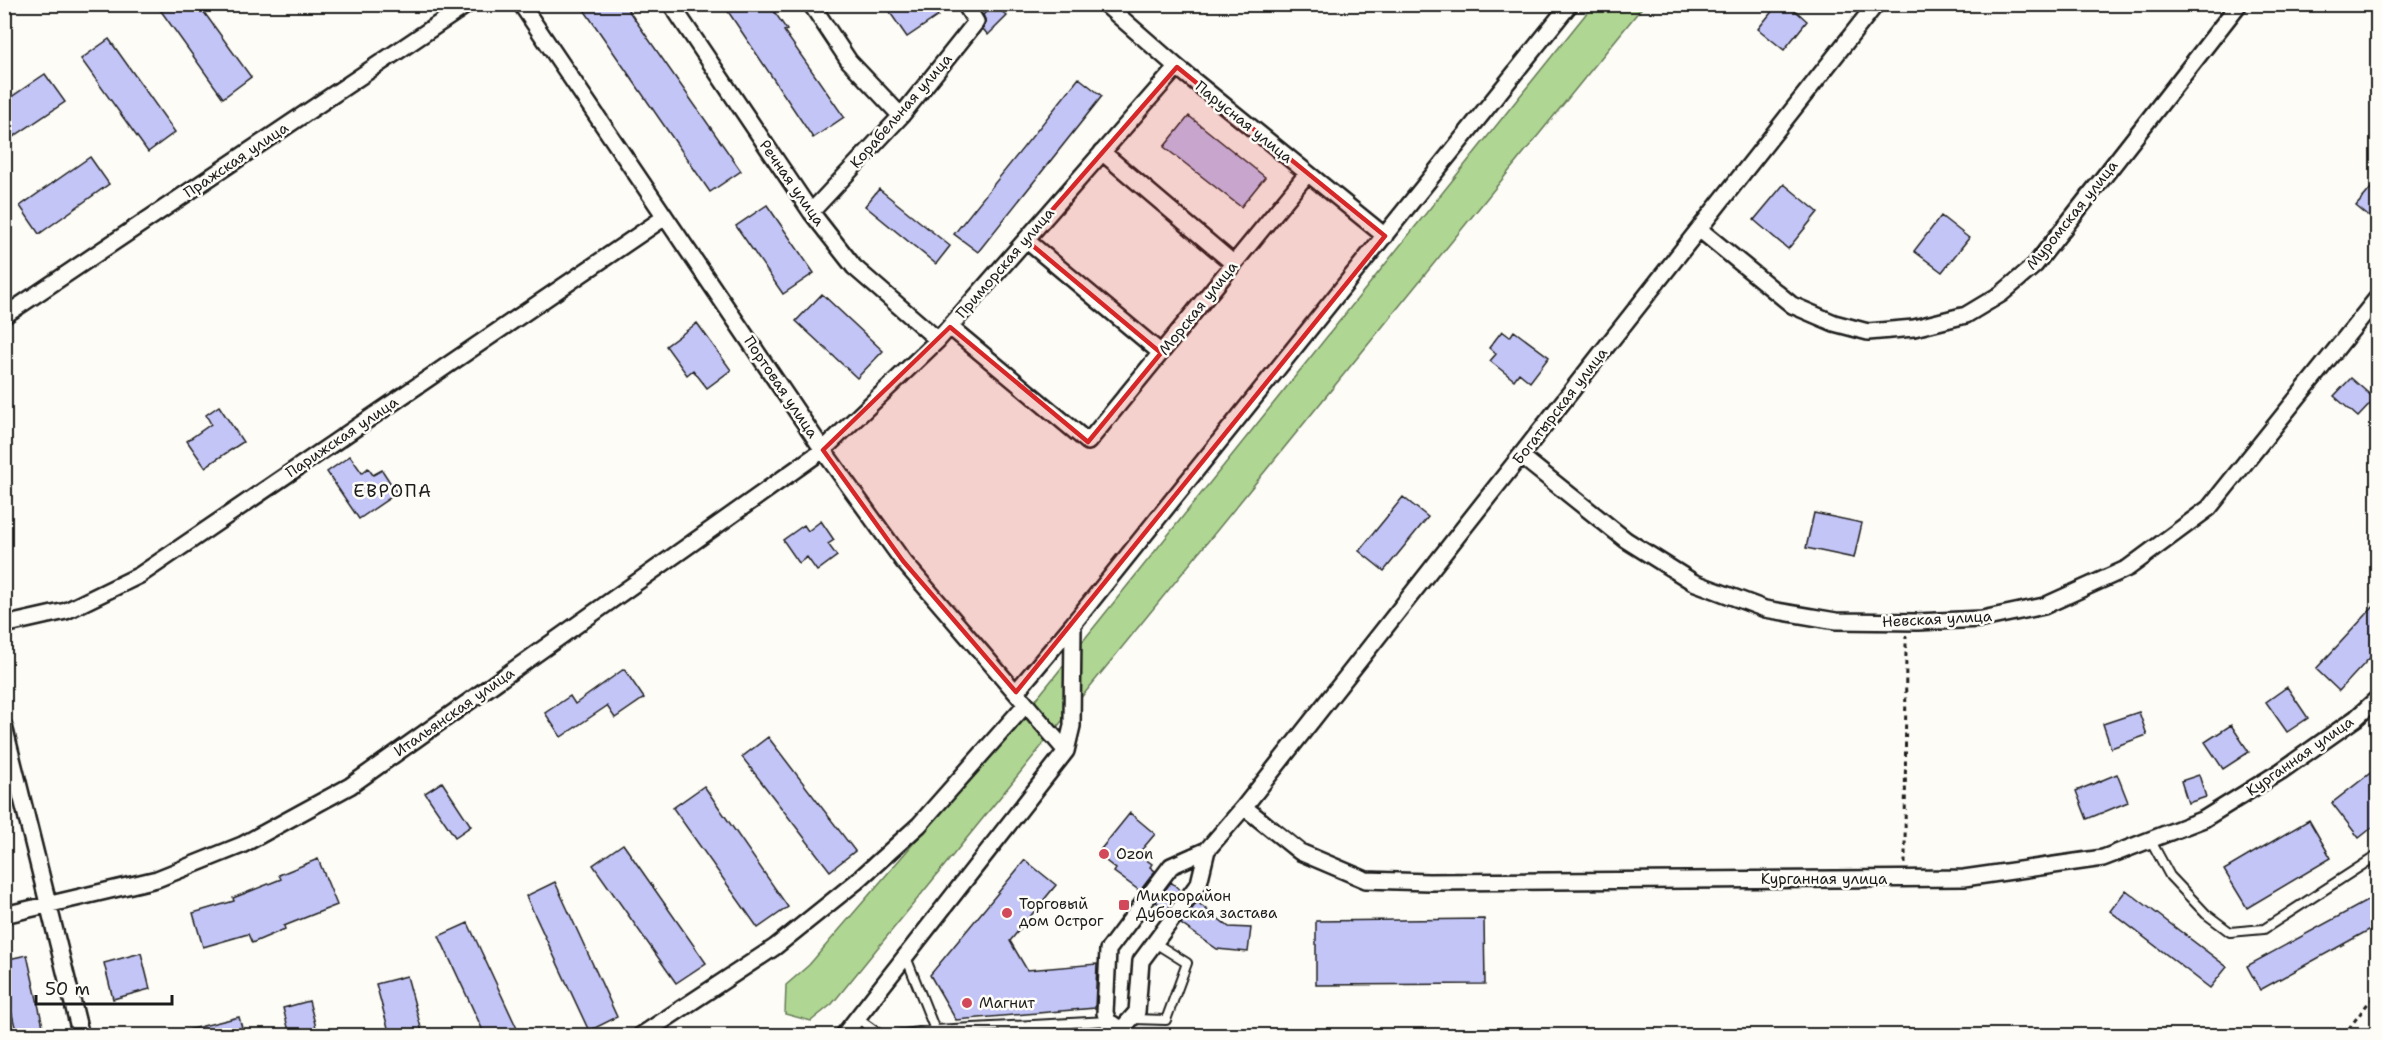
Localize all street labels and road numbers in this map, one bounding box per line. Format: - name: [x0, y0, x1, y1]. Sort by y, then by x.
- street label: Корабельная улица: [846, 49, 957, 173]
- street label: Парусная улица: [1191, 76, 1297, 168]
- street label: Пражская улица: [180, 117, 293, 202]
- street label: Речная улица: [755, 136, 830, 231]
- street label: Муромская улица: [2022, 156, 2123, 274]
- street label: Приморская улица: [951, 203, 1059, 323]
- street label: Морская улица: [1154, 256, 1242, 359]
- street label: Портовая улица: [739, 332, 823, 443]
- street label: Богатырская улица: [1508, 343, 1612, 469]
- street label: Парижская улица: [282, 392, 403, 482]
- street label: Невская улица: [1881, 606, 1993, 632]
- street label: Итальянская улица: [390, 663, 519, 761]
- street label: Курганная улица: [2242, 711, 2358, 801]
- street label: Курганная улица: [1761, 869, 1888, 889]

